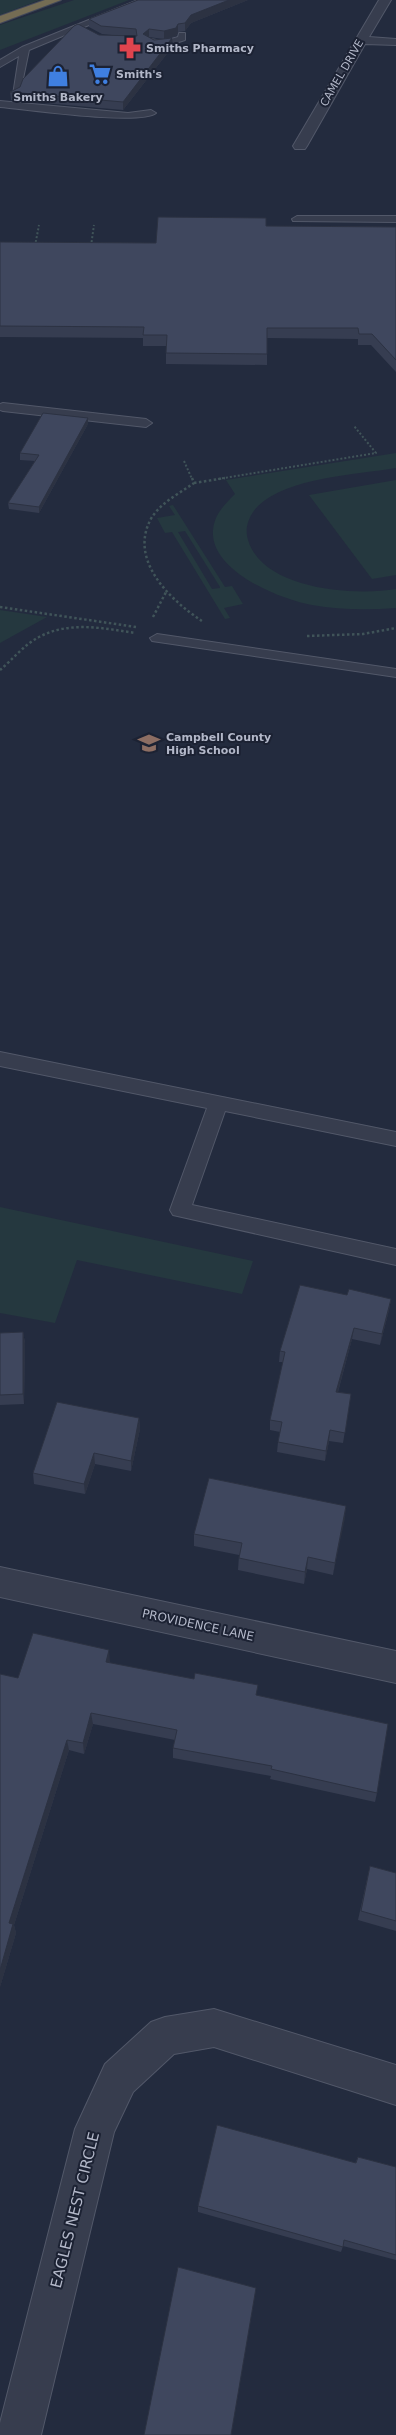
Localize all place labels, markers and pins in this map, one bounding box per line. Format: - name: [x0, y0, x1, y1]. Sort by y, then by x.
- pharmacy icon: Smiths Pharmacy: [117, 35, 143, 61]
- place label: Smiths Pharmacy: [146, 42, 254, 55]
- supermarket icon: Smith's: [87, 61, 113, 87]
- shop icon: Smiths Bakery: [45, 63, 71, 89]
- place label: Smith's: [116, 68, 163, 81]
- place label: Smiths Bakery: [13, 91, 103, 104]
- school or university icon: Campbell County High School: [136, 730, 162, 756]
- place label: Campbell County High School: [166, 731, 271, 757]

